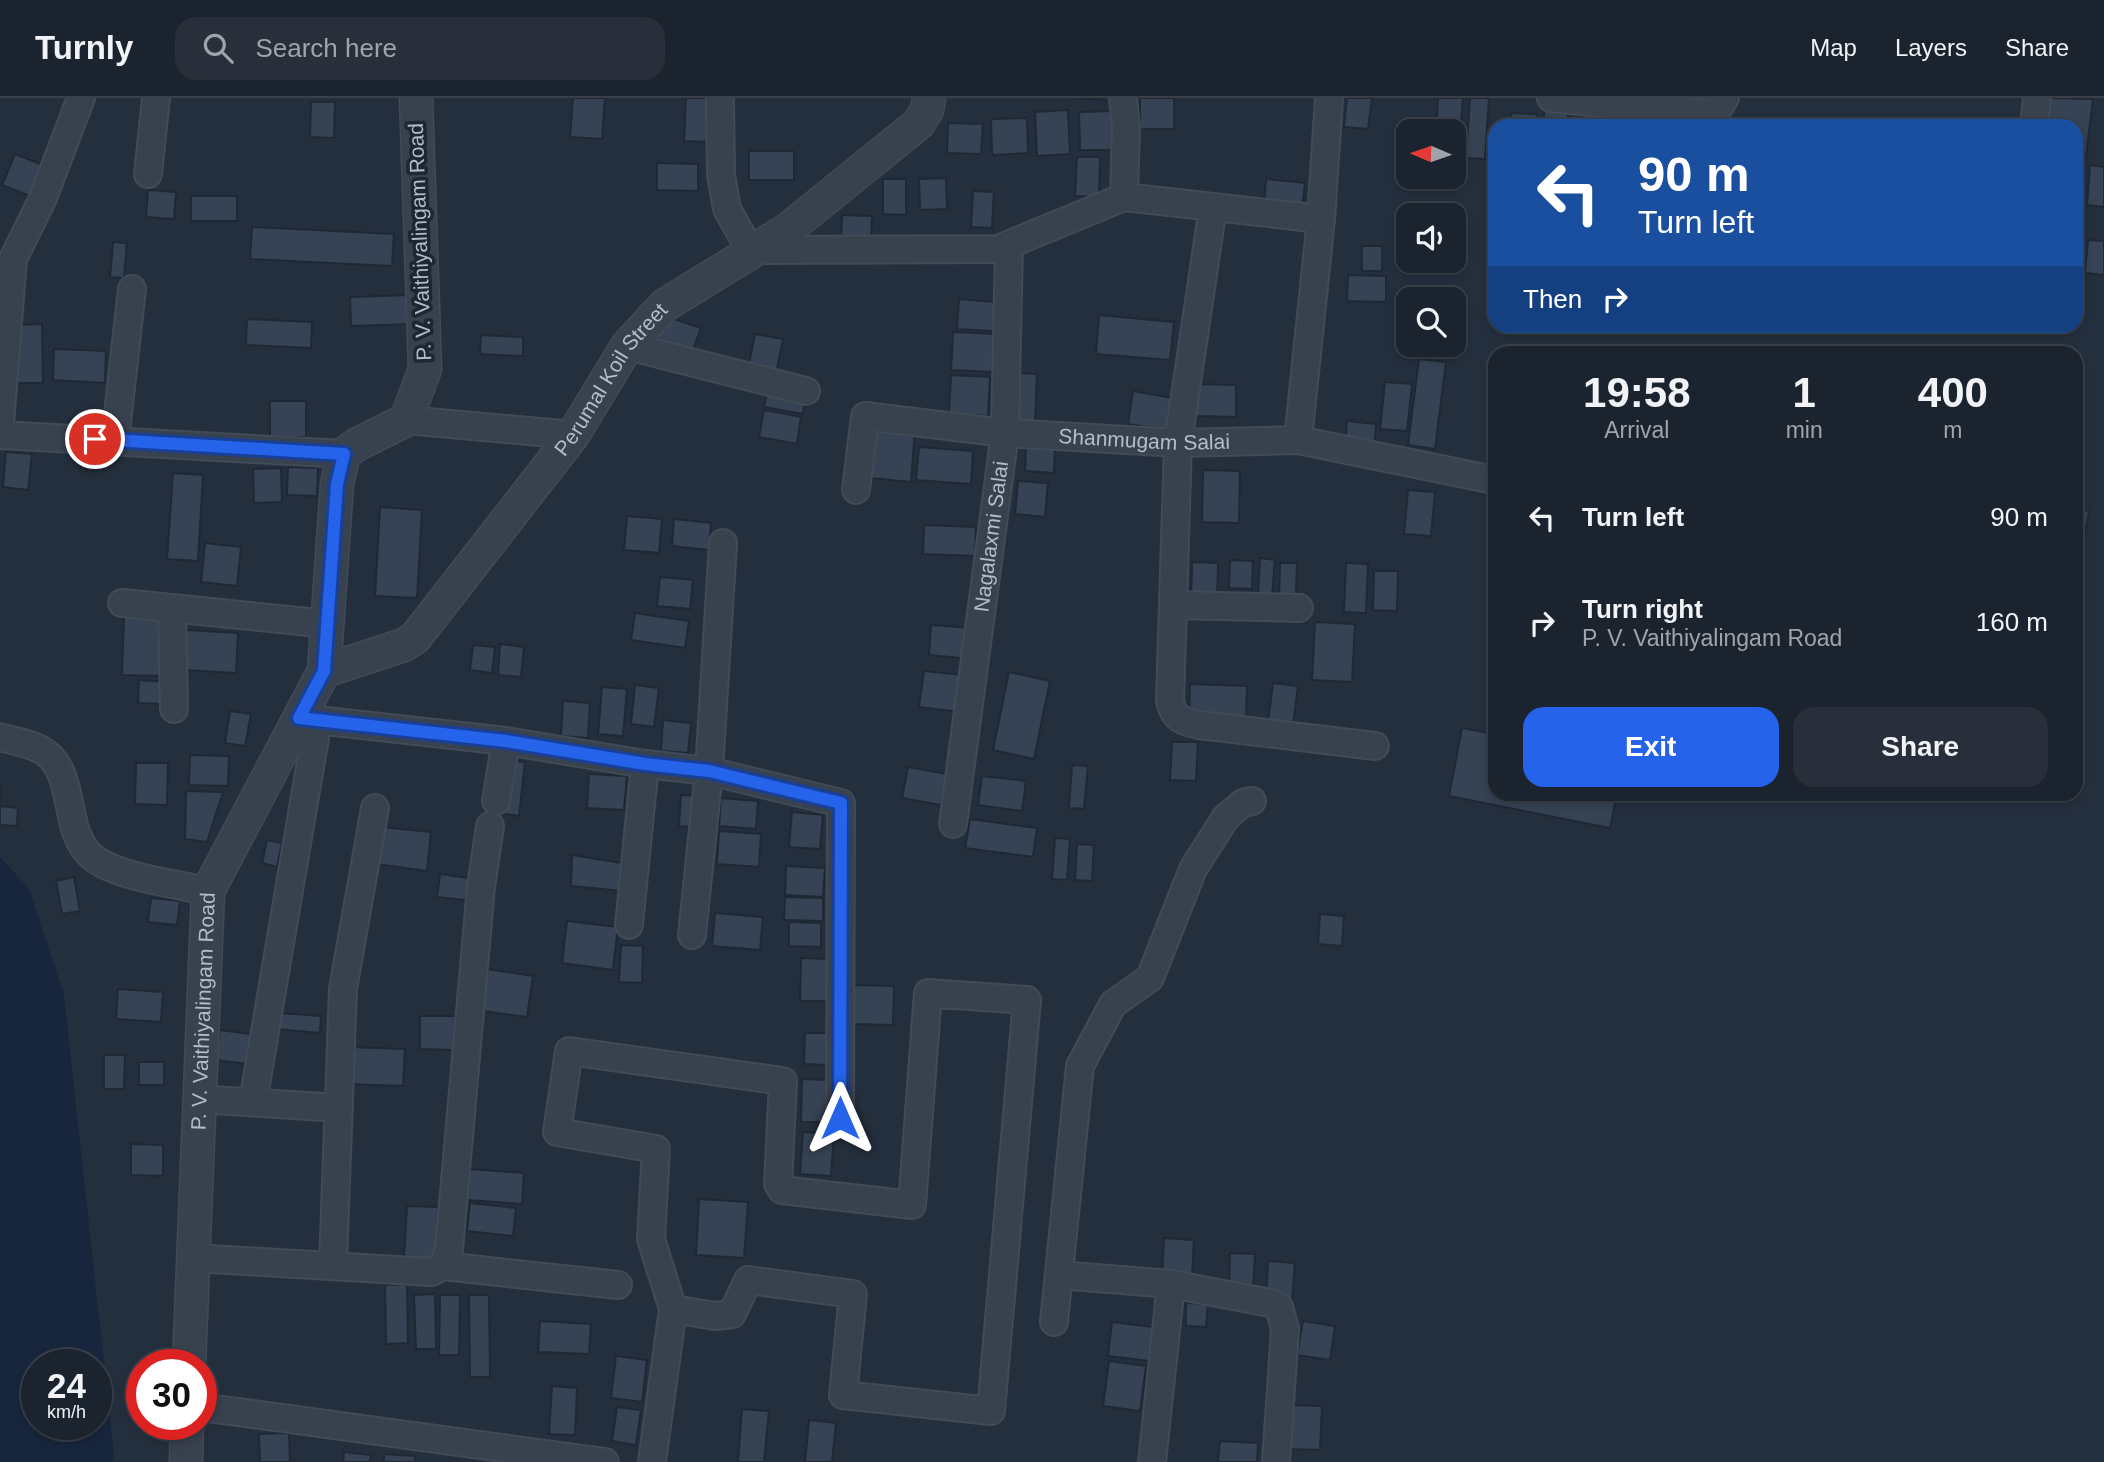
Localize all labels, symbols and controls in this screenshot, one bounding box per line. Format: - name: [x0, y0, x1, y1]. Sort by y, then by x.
- search box: [175, 17, 665, 80]
- text: Turnly: [35, 29, 133, 66]
- icon: search: [199, 29, 237, 67]
- text: Search here: [255, 33, 397, 63]
- text: Map: [1810, 34, 1857, 61]
- text: Layers: [1895, 34, 1967, 61]
- text: Share: [2005, 34, 2069, 61]
- north arrow: [1396, 119, 1466, 189]
- map controls: [1396, 119, 1466, 357]
- street label: P. V. Vaithiyalingam Road: [404, 123, 435, 361]
- icon: left: [1523, 147, 1614, 238]
- text: 90 m: [1638, 147, 1750, 201]
- button: sound: [1396, 203, 1466, 273]
- text: Turn left: [1638, 204, 1754, 240]
- icon: right: [1596, 280, 1634, 318]
- text: Then: [1523, 284, 1582, 314]
- button: search: [1396, 287, 1466, 357]
- street label: Perumal Koil Street: [549, 298, 672, 460]
- text: 19:58: [1583, 369, 1691, 416]
- text: 1: [1792, 369, 1816, 416]
- text: 400: [1918, 369, 1988, 416]
- pin: [65, 409, 125, 469]
- text: Arrival: [1604, 417, 1669, 443]
- text: min: [1786, 417, 1823, 443]
- text: m: [1943, 417, 1962, 443]
- icon: arrive: [76, 420, 114, 458]
- street label: Shanmugam Salai: [1058, 424, 1230, 454]
- street label: Nagalaxmi Salai: [969, 460, 1012, 613]
- icon: left: [1523, 499, 1561, 537]
- text: Turn left: [1582, 502, 1684, 532]
- text: 90 m: [1990, 502, 2048, 532]
- text: Turn right: [1582, 594, 1703, 624]
- icon: right: [1523, 604, 1561, 642]
- text: 160 m: [1976, 607, 2048, 637]
- text: P. V. Vaithiyalingam Road: [1582, 625, 1842, 651]
- button: Exit: [1523, 707, 1779, 787]
- button: Share: [1793, 707, 2048, 787]
- street label: P. V. Vaithiyalingam Road: [186, 892, 219, 1131]
- position arrow: [803, 1081, 877, 1155]
- speed limit sign: 30: [126, 1349, 217, 1440]
- text: 24: [47, 1366, 86, 1405]
- text: km/h: [47, 1402, 86, 1422]

